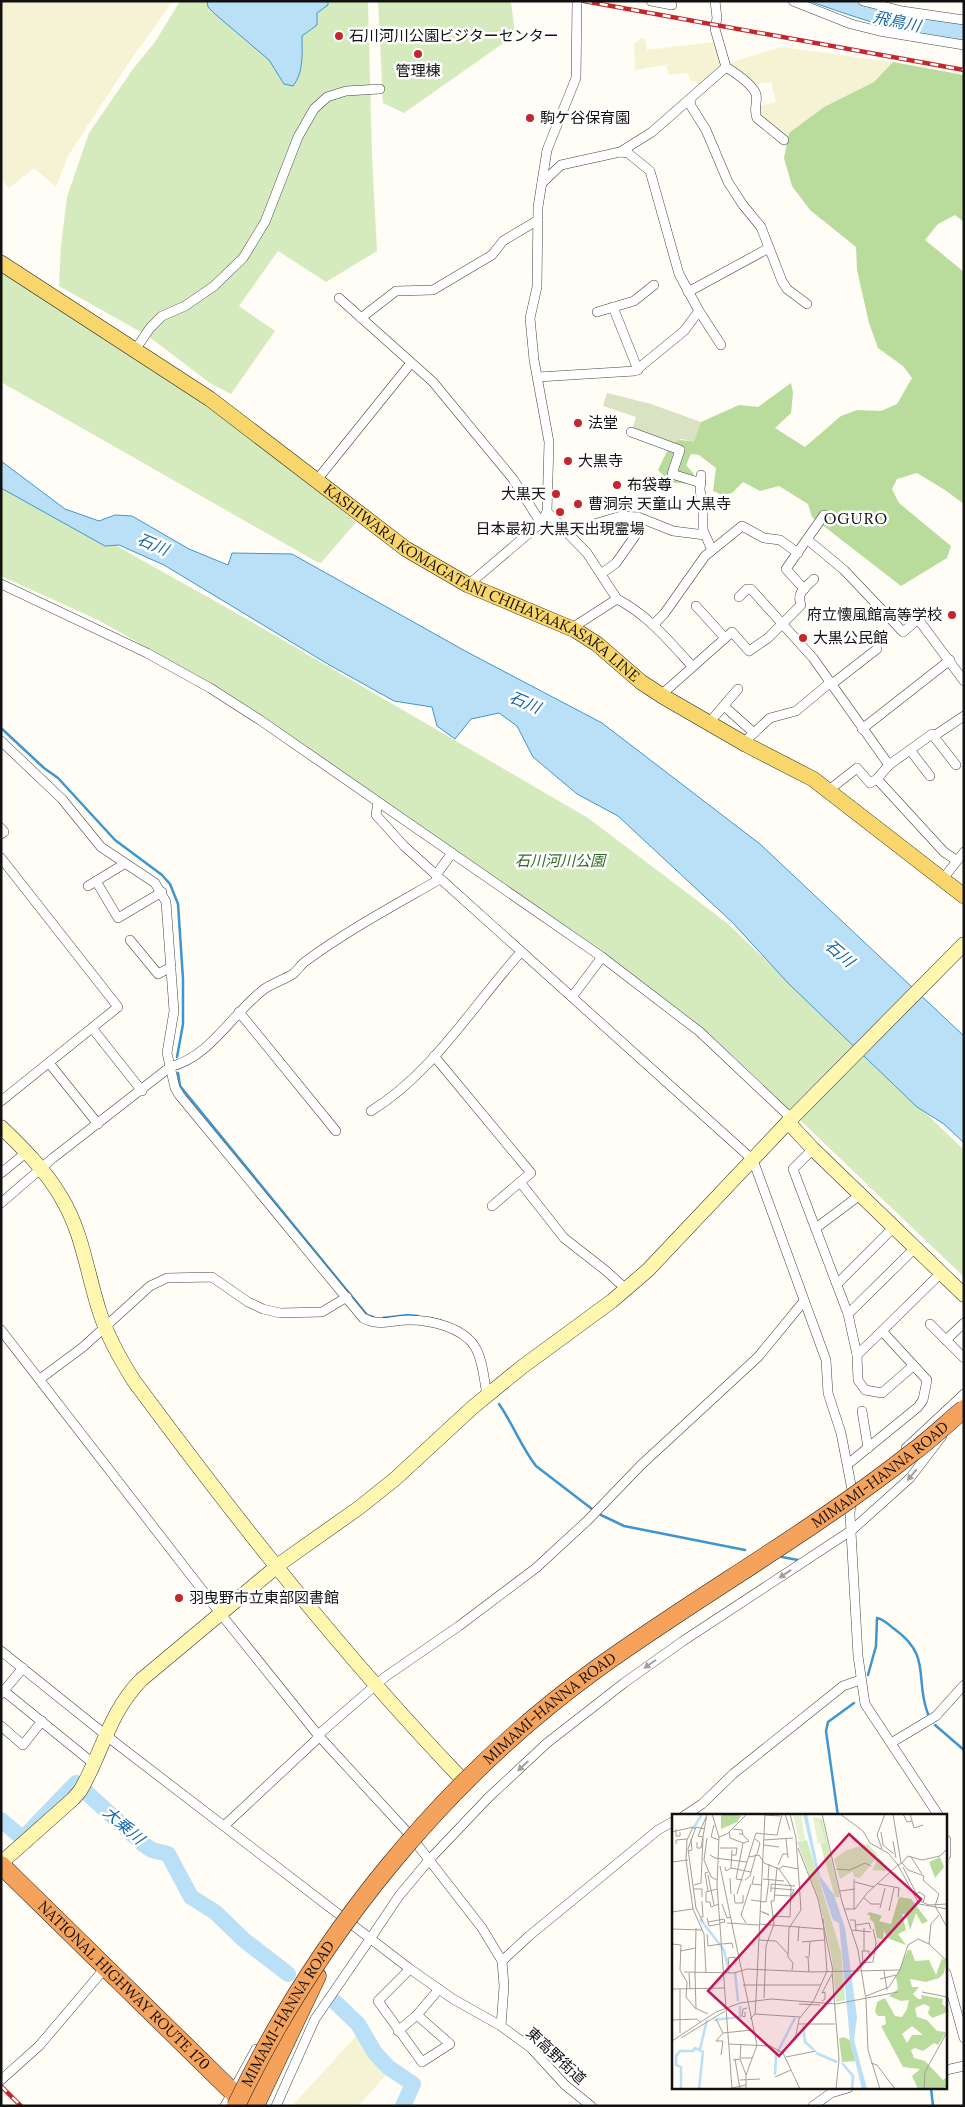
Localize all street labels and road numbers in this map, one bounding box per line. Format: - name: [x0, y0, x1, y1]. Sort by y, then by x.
- street label: KASHIWARA KOMAGATANI CHIHAYAAKASAKA LINE: [320, 479, 644, 686]
- street label: MIMAMI-HANNA ROAD: [807, 1417, 952, 1532]
- street label: MIMAMI-HANNA ROAD: [479, 1648, 620, 1768]
- street label: NATIONAL HIGHWAY ROUTE 170: [34, 1896, 214, 2074]
- street label: MIMAMI-HANNA ROAD: [237, 1937, 338, 2090]
- street label: 東高野街道: [522, 2023, 590, 2088]

